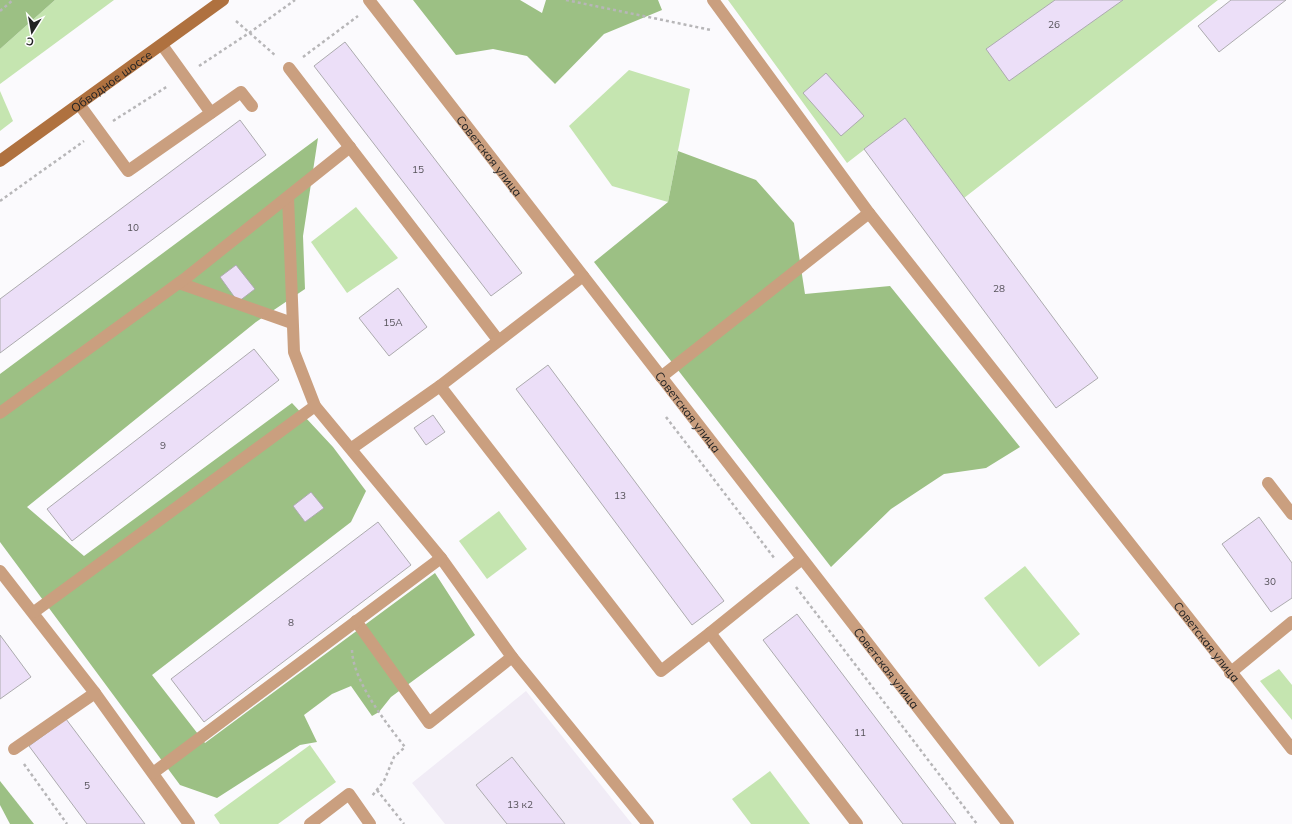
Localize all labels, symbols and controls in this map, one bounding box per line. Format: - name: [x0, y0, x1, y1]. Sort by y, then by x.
- north arrow: [12, 12, 52, 52]
- house number: 26: [1048, 18, 1060, 31]
- text: С: [25, 34, 35, 49]
- street label: Обводное шоссе: [67, 46, 155, 115]
- street label: Советская улица: [454, 112, 526, 199]
- house number: 15: [412, 163, 424, 176]
- house number: 10: [127, 221, 139, 234]
- house number: 28: [993, 282, 1005, 295]
- house number: 15А: [383, 316, 403, 329]
- street label: Советская улица: [652, 368, 724, 455]
- house number: 9: [160, 439, 166, 452]
- house number: 13: [614, 489, 626, 502]
- house number: 30: [1264, 575, 1276, 588]
- street label: Советская улица: [1171, 598, 1244, 685]
- house number: 8: [288, 616, 294, 629]
- street label: Советская улица: [851, 624, 923, 711]
- house number: 11: [854, 726, 866, 739]
- house number: 5: [84, 779, 90, 792]
- house number: 13 к2: [507, 798, 533, 811]

